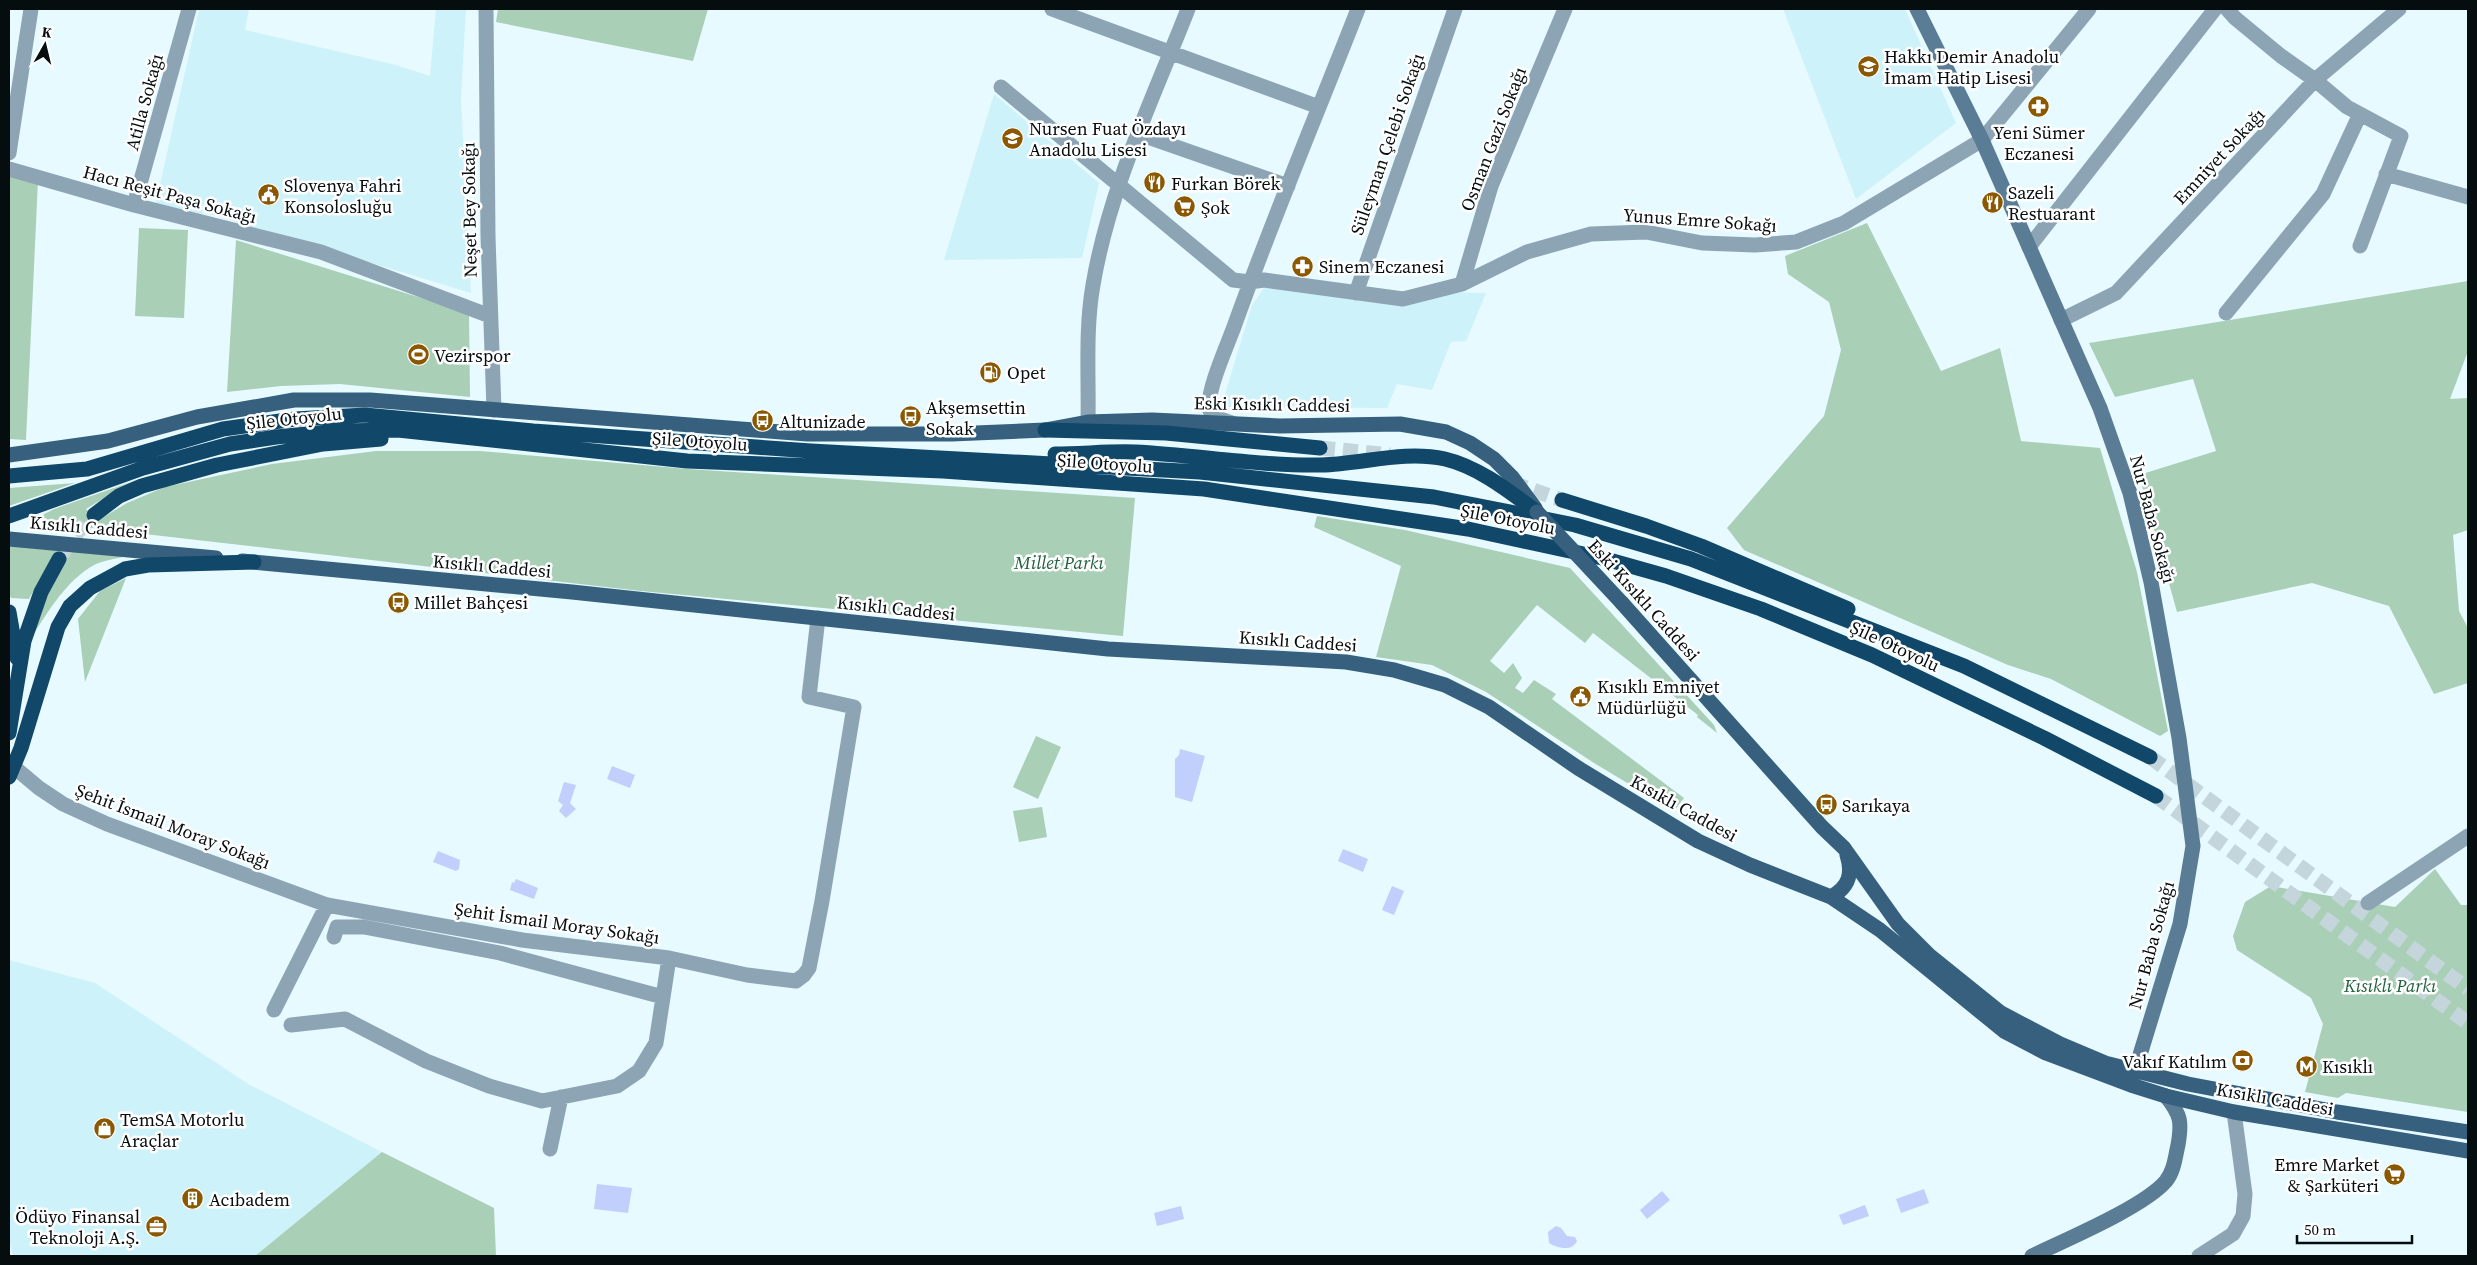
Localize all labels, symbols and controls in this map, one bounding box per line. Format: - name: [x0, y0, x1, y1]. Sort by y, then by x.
- north arrow: [20, 20, 70, 70]
- text: K: [41, 22, 53, 43]
- place label: Hakkı Demir Anadolu İmam Hatip Lisesi: [1884, 44, 2059, 90]
- street label: Süleyman Çelebi Sokağı: [1344, 50, 1430, 238]
- street label: Atilla Sokağı: [119, 51, 169, 153]
- school or university icon: Hakkı Demir Anadolu İmam Hatip Lisesi: [1856, 54, 1880, 78]
- street label: Osman Gazi Sokağı: [1454, 63, 1532, 215]
- pharmacy icon: Yeni Sümer Eczanesi: [2027, 95, 2051, 119]
- street label: Emniyet Sokağı: [2168, 102, 2270, 210]
- place label: Nursen Fuat Özdayı Anadolu Lisesi: [1029, 116, 1186, 162]
- place label: Yeni Sümer Eczanesi: [1993, 120, 2085, 166]
- school or university icon: Nursen Fuat Özdayı Anadolu Lisesi: [1001, 126, 1025, 150]
- street label: Neşet Bey Sokağı: [455, 142, 483, 278]
- street label: Hacı Reşit Paşa Sokağı: [80, 159, 260, 229]
- restaurant icon: Furkan Börek: [1143, 171, 1167, 195]
- place label: Furkan Börek: [1171, 171, 1281, 196]
- place label: Slovenya Fahri Konsolosluğu: [284, 173, 402, 219]
- place label: Sazeli Restuarant: [2008, 180, 2095, 226]
- public building icon: Slovenya Fahri Konsolosluğu: [256, 183, 280, 207]
- restaurant icon: Sazeli Restuarant: [1980, 190, 2004, 214]
- supermarket icon: Şok: [1173, 195, 1197, 219]
- place label: Şok: [1201, 195, 1230, 220]
- street label: Yunus Emre Sokağı: [1622, 202, 1778, 238]
- pharmacy icon: Sinem Eczanesi: [1291, 254, 1315, 278]
- place label: Sinem Eczanesi: [1319, 254, 1444, 279]
- sports icon: Vezirspor: [406, 343, 430, 367]
- place label: Vezirspor: [434, 343, 511, 368]
- fuel station icon: Opet: [979, 360, 1003, 384]
- place label: Opet: [1007, 360, 1045, 385]
- street label: Eski Kısıklı Caddesi: [1194, 390, 1350, 418]
- place label: Akşemsettin Sokak: [926, 395, 1026, 441]
- street label: Şile Otoyolu: [245, 401, 343, 435]
- bus stop icon: Akşemsettin Sokak: [898, 405, 922, 429]
- bus stop icon: Altunizade: [751, 409, 775, 433]
- place label: Altunizade: [779, 409, 866, 434]
- street label: Şile Otoyolu: [651, 425, 749, 457]
- street label: Şile Otoyolu: [1056, 447, 1154, 479]
- street label: Nur Baba Sokağı: [2124, 452, 2182, 586]
- street label: Şile Otoyolu: [1459, 498, 1557, 540]
- street label: Kısıklı Caddesi: [29, 509, 149, 545]
- street label: Eski Kısıklı Caddesi: [1582, 533, 1706, 667]
- street label: Kısıklı Caddesi: [432, 548, 552, 584]
- park label: Millet Parkı: [1013, 550, 1104, 575]
- street label: Kısıklı Caddesi: [836, 589, 956, 627]
- bus stop icon: Millet Bahçesi: [386, 590, 410, 614]
- place label: Millet Bahçesi: [414, 590, 528, 615]
- street label: Şile Otoyolu: [1846, 614, 1944, 678]
- street label: Kısıklı Caddesi: [1238, 624, 1358, 658]
- place label: Kısıklı Emniyet Müdürlüğü: [1597, 674, 1719, 720]
- public building icon: Kısıklı Emniyet Müdürlüğü: [1569, 684, 1593, 708]
- street label: Kısıklı Caddesi: [1626, 768, 1742, 848]
- street label: Şehit İsmail Moray Sokağı: [72, 777, 274, 875]
- bus stop icon: Sarıkaya: [1814, 793, 1838, 817]
- place label: Sarıkaya: [1842, 793, 1911, 818]
- street label: Nur Baba Sokağı: [2122, 878, 2180, 1012]
- street label: Şehit İsmail Moray Sokağı: [453, 896, 661, 950]
- park label: Kısıklı Parkı: [2343, 973, 2437, 998]
- place label: Vakıf Katılım: [2122, 1049, 2227, 1074]
- bank icon: Vakıf Katılım: [2231, 1049, 2255, 1073]
- metro station icon: Kısıklı: [2294, 1054, 2318, 1078]
- place label: Kısıklı: [2322, 1054, 2373, 1079]
- street label: Kısıklı Caddesi: [2214, 1076, 2336, 1122]
- place label: TemSA Motorlu Araçlar: [120, 1107, 244, 1153]
- shop icon: TemSA Motorlu Araçlar: [92, 1117, 116, 1141]
- place label: Emre Market & Şarküteri: [2274, 1152, 2379, 1198]
- supermarket icon: Emre Market & Şarküteri: [2383, 1162, 2407, 1186]
- building icon: Acıbadem: [181, 1187, 205, 1211]
- place label: Acıbadem: [209, 1187, 290, 1212]
- place label: Ödüyo Finansal Teknoloji A.Ş.: [15, 1204, 140, 1250]
- scale bar: [2297, 1212, 2412, 1244]
- office icon: Ödüyo Finansal Teknoloji A.Ş.: [144, 1214, 168, 1238]
- text: 50 m: [2304, 1219, 2336, 1240]

